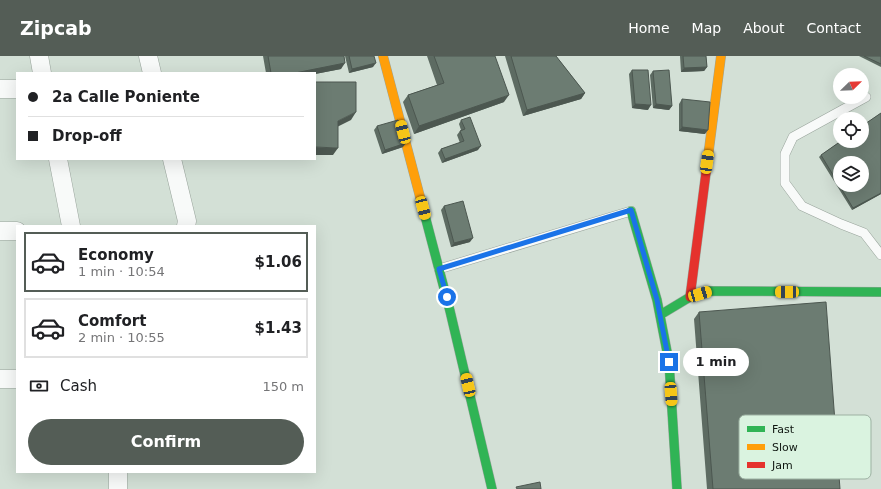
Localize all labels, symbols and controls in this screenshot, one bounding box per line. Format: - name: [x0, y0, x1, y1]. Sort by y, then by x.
- text: Zipcab: [20, 17, 92, 39]
- text: Home: [628, 20, 670, 36]
- text: Map: [692, 20, 721, 36]
- text: About: [743, 20, 785, 36]
- text: Contact: [807, 20, 861, 36]
- north arrow: [833, 68, 869, 104]
- map controls: [833, 68, 869, 192]
- text: 2a Calle Poniente: [52, 88, 200, 106]
- button: locate: [833, 112, 869, 148]
- car: [394, 119, 412, 145]
- text: Drop-off: [52, 127, 122, 145]
- car: [699, 149, 715, 175]
- button: layers: [833, 156, 869, 192]
- car: [414, 195, 432, 221]
- icon: car: [30, 244, 66, 280]
- text: Economy: [78, 246, 154, 264]
- text: $1.06: [255, 253, 302, 271]
- text: 1 min · 10:54: [78, 264, 165, 279]
- car: [687, 285, 713, 303]
- car: [775, 286, 799, 298]
- route start: [438, 288, 456, 306]
- icon: car: [30, 310, 66, 346]
- text: Comfort: [78, 312, 146, 330]
- text: $1.43: [255, 319, 302, 337]
- text: 2 min · 10:55: [78, 330, 165, 345]
- callout: 1 min: [683, 348, 749, 376]
- route end: [660, 353, 678, 371]
- text: 1 min: [696, 354, 736, 369]
- car: [459, 372, 477, 398]
- icon: cash: [28, 375, 50, 397]
- text: Cash: [60, 377, 97, 395]
- text: 150 m: [262, 379, 304, 394]
- car: [664, 382, 678, 406]
- legend: [739, 415, 871, 479]
- button: Confirm: [28, 419, 304, 465]
- text: Fast: [772, 423, 795, 436]
- text: Slow: [772, 441, 798, 454]
- text: Jam: [771, 459, 793, 472]

